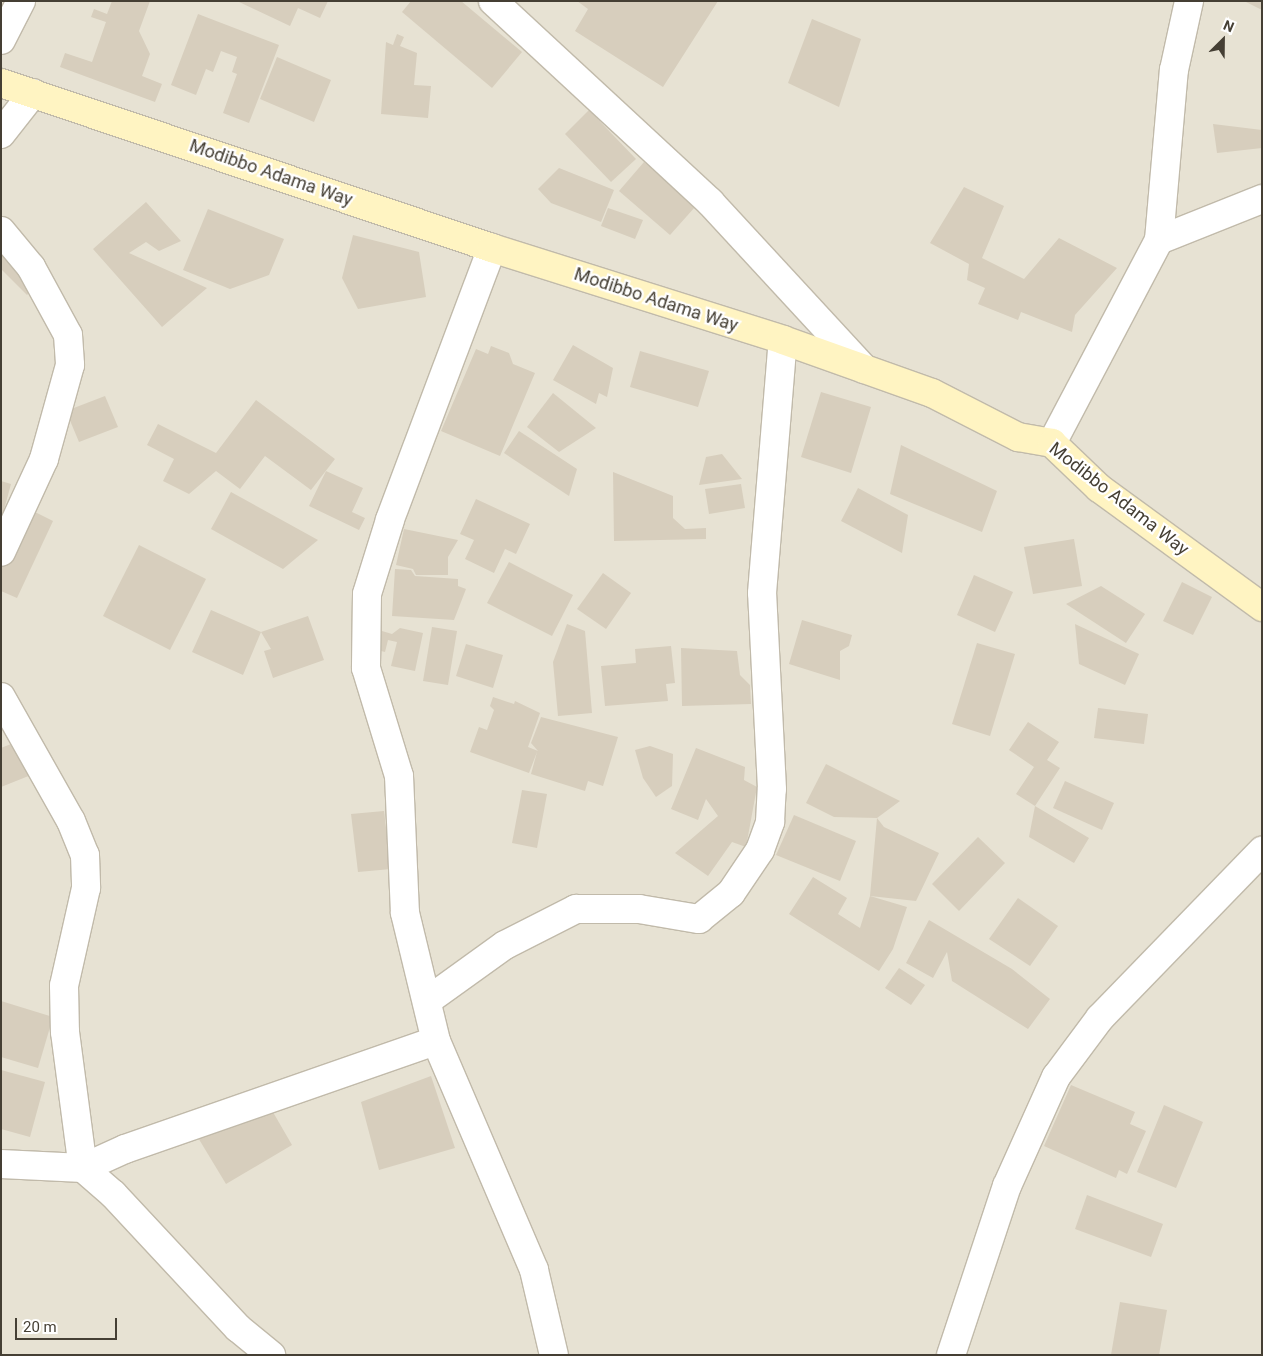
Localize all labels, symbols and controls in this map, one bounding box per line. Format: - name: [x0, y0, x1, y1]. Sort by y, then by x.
- north arrow: [1198, 15, 1248, 65]
- text: N: [1221, 17, 1237, 35]
- street label: Modibbo Adama Way: [187, 135, 355, 211]
- street label: Modibbo Adama Way: [571, 263, 741, 337]
- street label: Modibbo Adama Way: [1045, 438, 1193, 560]
- scale bar: [18, 1308, 120, 1340]
- text: 20 m: [23, 1318, 57, 1336]

